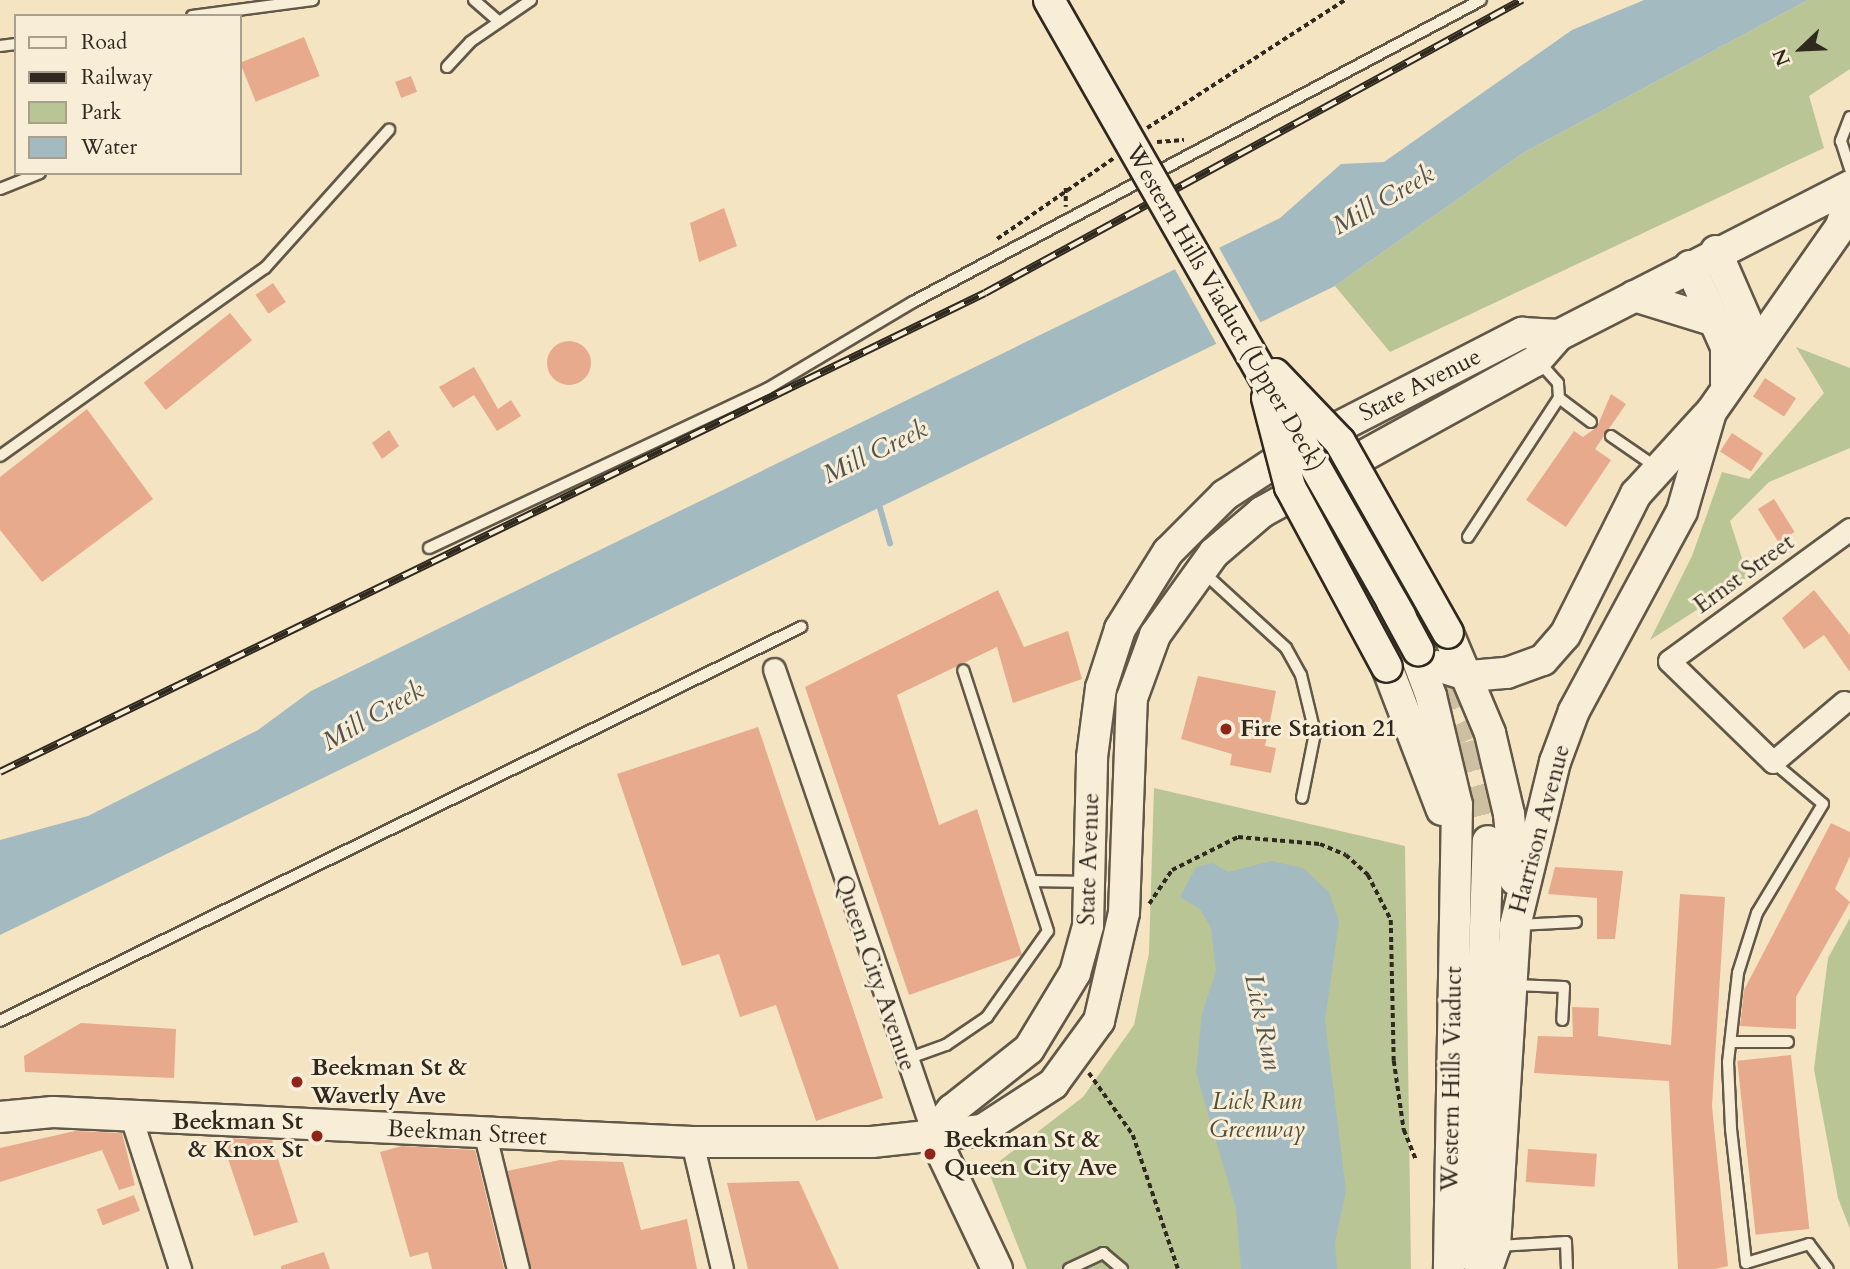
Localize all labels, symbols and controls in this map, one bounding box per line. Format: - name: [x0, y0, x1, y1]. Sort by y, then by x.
- legend: [14, 14, 242, 175]
- north arrow: [1766, 14, 1836, 84]
- text: Road: [81, 28, 127, 57]
- text: N: [1766, 45, 1797, 70]
- text: Railway: [81, 63, 153, 92]
- text: Park: [81, 98, 121, 127]
- text: Water: [81, 133, 137, 162]
- street label: Western Hills Viaduct (Upper Deck): [1119, 139, 1331, 477]
- water label: Mill Creek: [1326, 158, 1440, 242]
- street label: State Avenue: [1354, 342, 1486, 428]
- water label: Mill Creek: [817, 413, 933, 491]
- street label: Ernst Street: [1688, 528, 1800, 620]
- water label: Mill Creek: [316, 674, 430, 758]
- place label: Fire Station 21: [1240, 715, 1397, 743]
- marker: Fire Station 21: [1218, 721, 1234, 737]
- street label: Harrison Avenue: [1504, 741, 1576, 917]
- street label: State Avenue: [1072, 792, 1106, 926]
- street label: Queen City Avenue: [828, 871, 922, 1075]
- street label: Western Hills Viaduct: [1436, 966, 1468, 1192]
- water label: Lick Run: [1238, 971, 1288, 1073]
- place label: Beekman St & Waverly Ave: [311, 1054, 467, 1110]
- marker: Beekman St & Waverly Ave: [289, 1074, 305, 1090]
- park label: Lick Run Greenway: [1209, 1088, 1305, 1144]
- place label: Beekman St & Knox St: [172, 1108, 303, 1164]
- street label: Beekman Street: [387, 1114, 547, 1152]
- place label: Beekman St & Queen City Ave: [944, 1126, 1118, 1182]
- marker: Beekman St & Knox St: [309, 1128, 325, 1144]
- marker: Beekman St & Queen City Ave: [922, 1146, 938, 1162]

